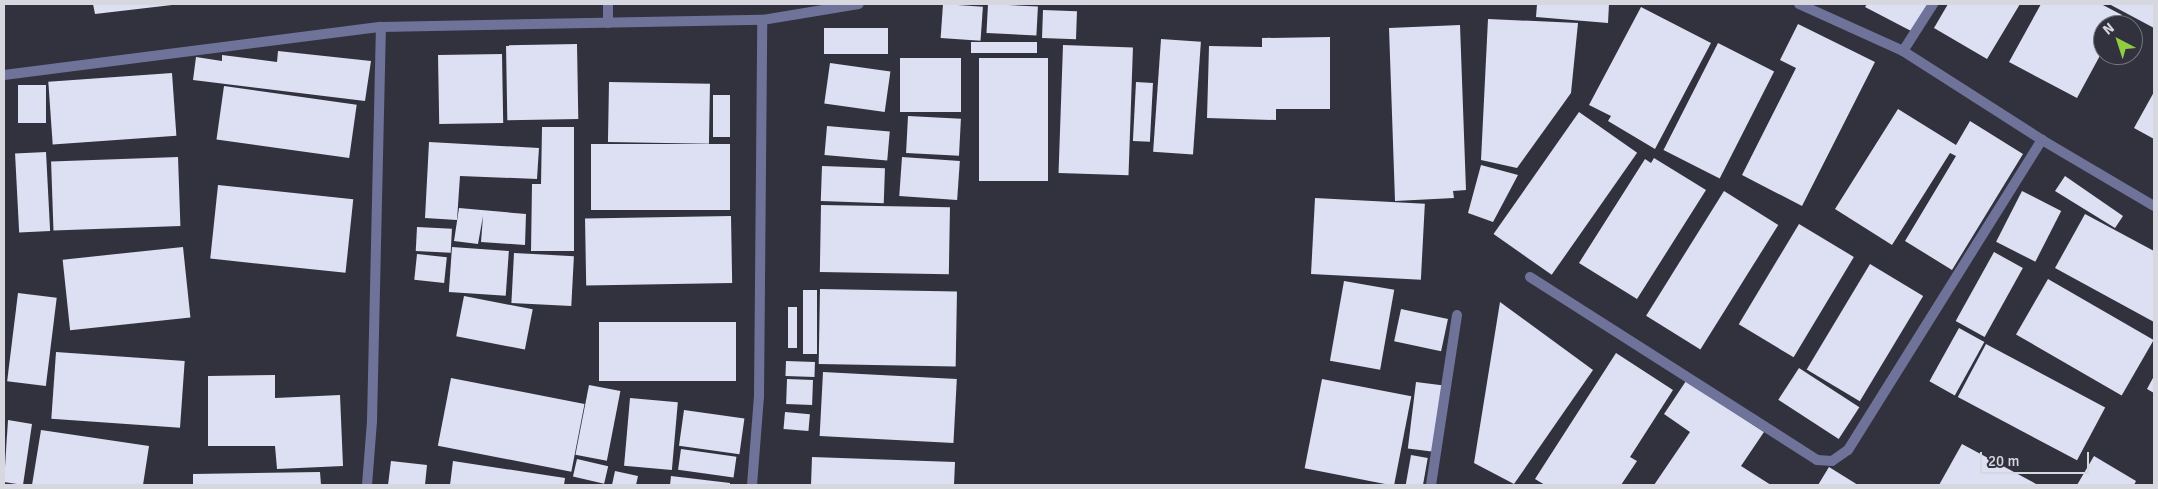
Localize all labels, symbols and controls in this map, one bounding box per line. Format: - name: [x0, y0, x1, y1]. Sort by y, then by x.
- north arrow: [2093, 15, 2143, 65]
- text: N: [2099, 19, 2118, 39]
- scale bar: [1983, 442, 2092, 474]
- text: 20 m: [1988, 452, 2019, 470]

